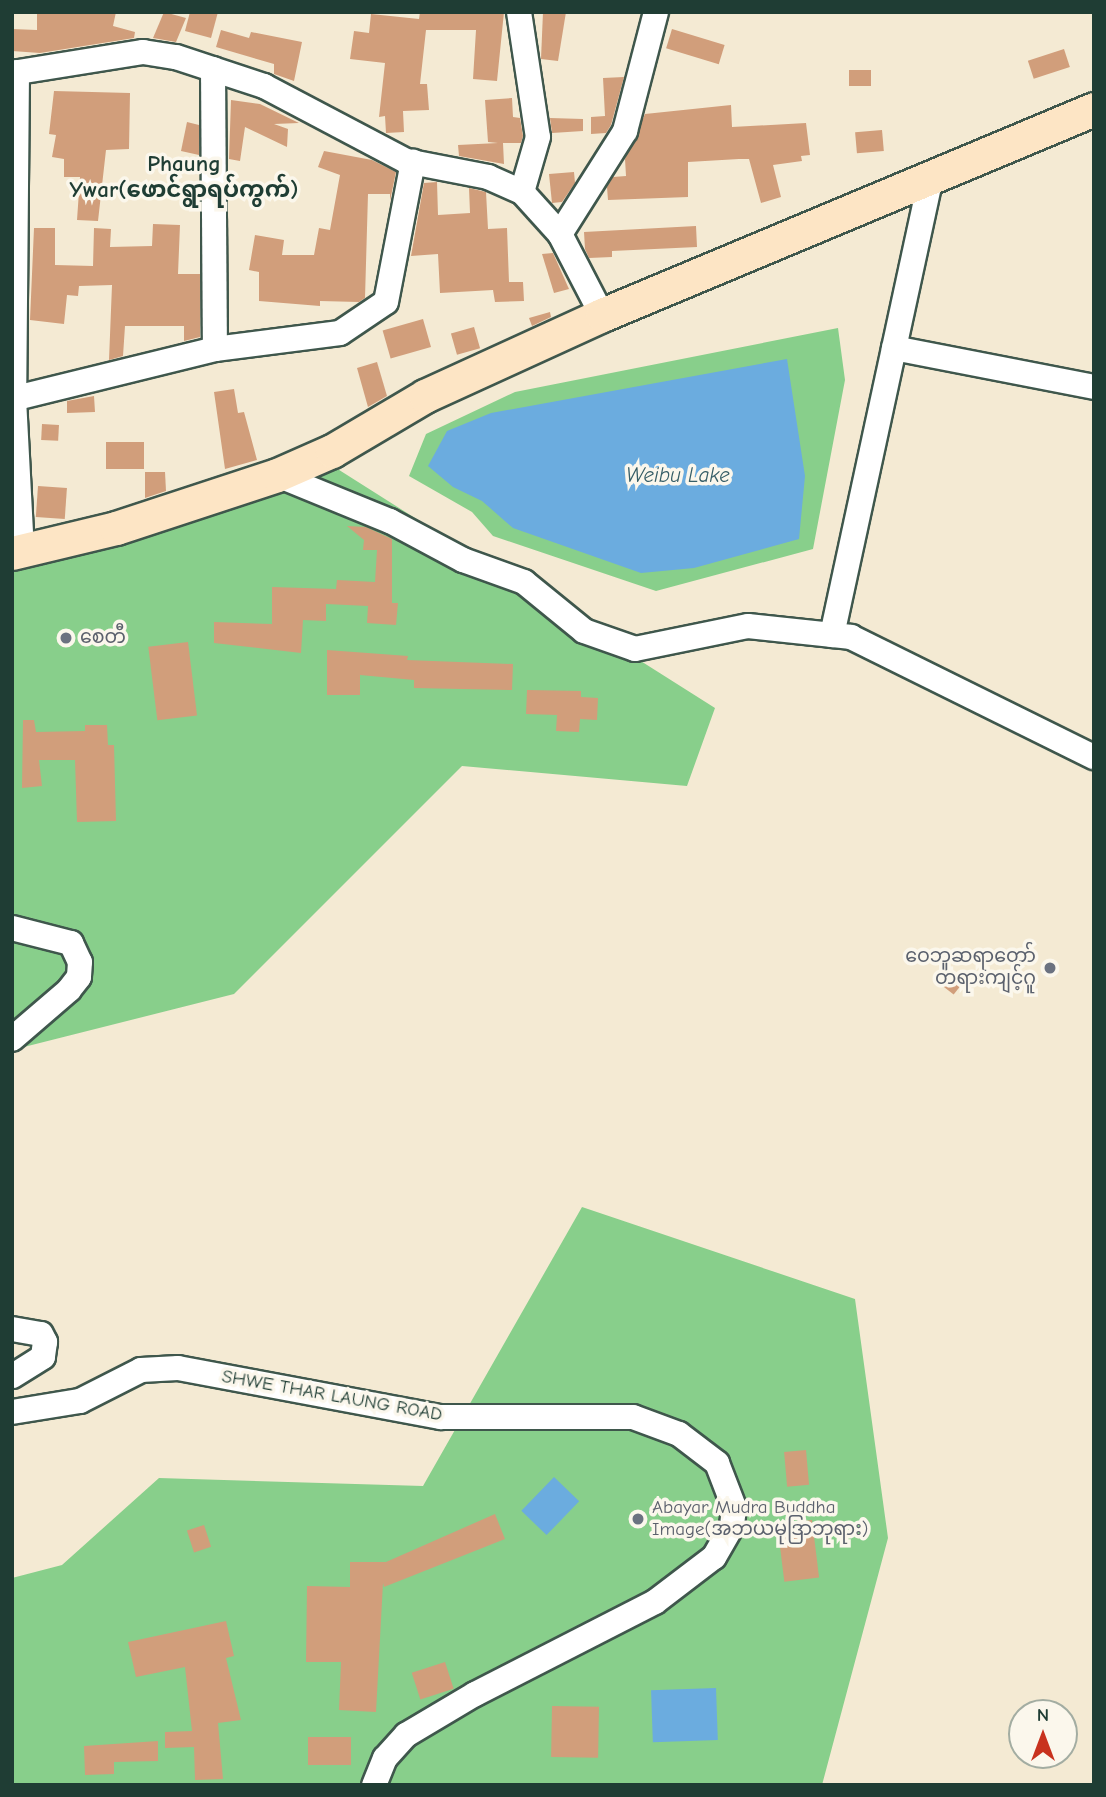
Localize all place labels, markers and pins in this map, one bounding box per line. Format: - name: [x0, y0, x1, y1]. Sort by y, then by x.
- place label: စေတီ: [80, 627, 126, 649]
- marker: စေတီ: [58, 630, 74, 646]
- place label: ဝေဘူဆရာတော် တရားကျင့်ဂူ: [905, 946, 1036, 990]
- marker: ဝေဘူဆရာတော် တရားကျင့်ဂူ: [1042, 960, 1058, 976]
- place label: Abayar Mudra Buddha Image(အဘယမုဒြာဘုရား): [652, 1497, 868, 1541]
- marker: Abayar Mudra Buddha Image(အဘယမုဒြာဘုရား): [630, 1511, 646, 1527]

